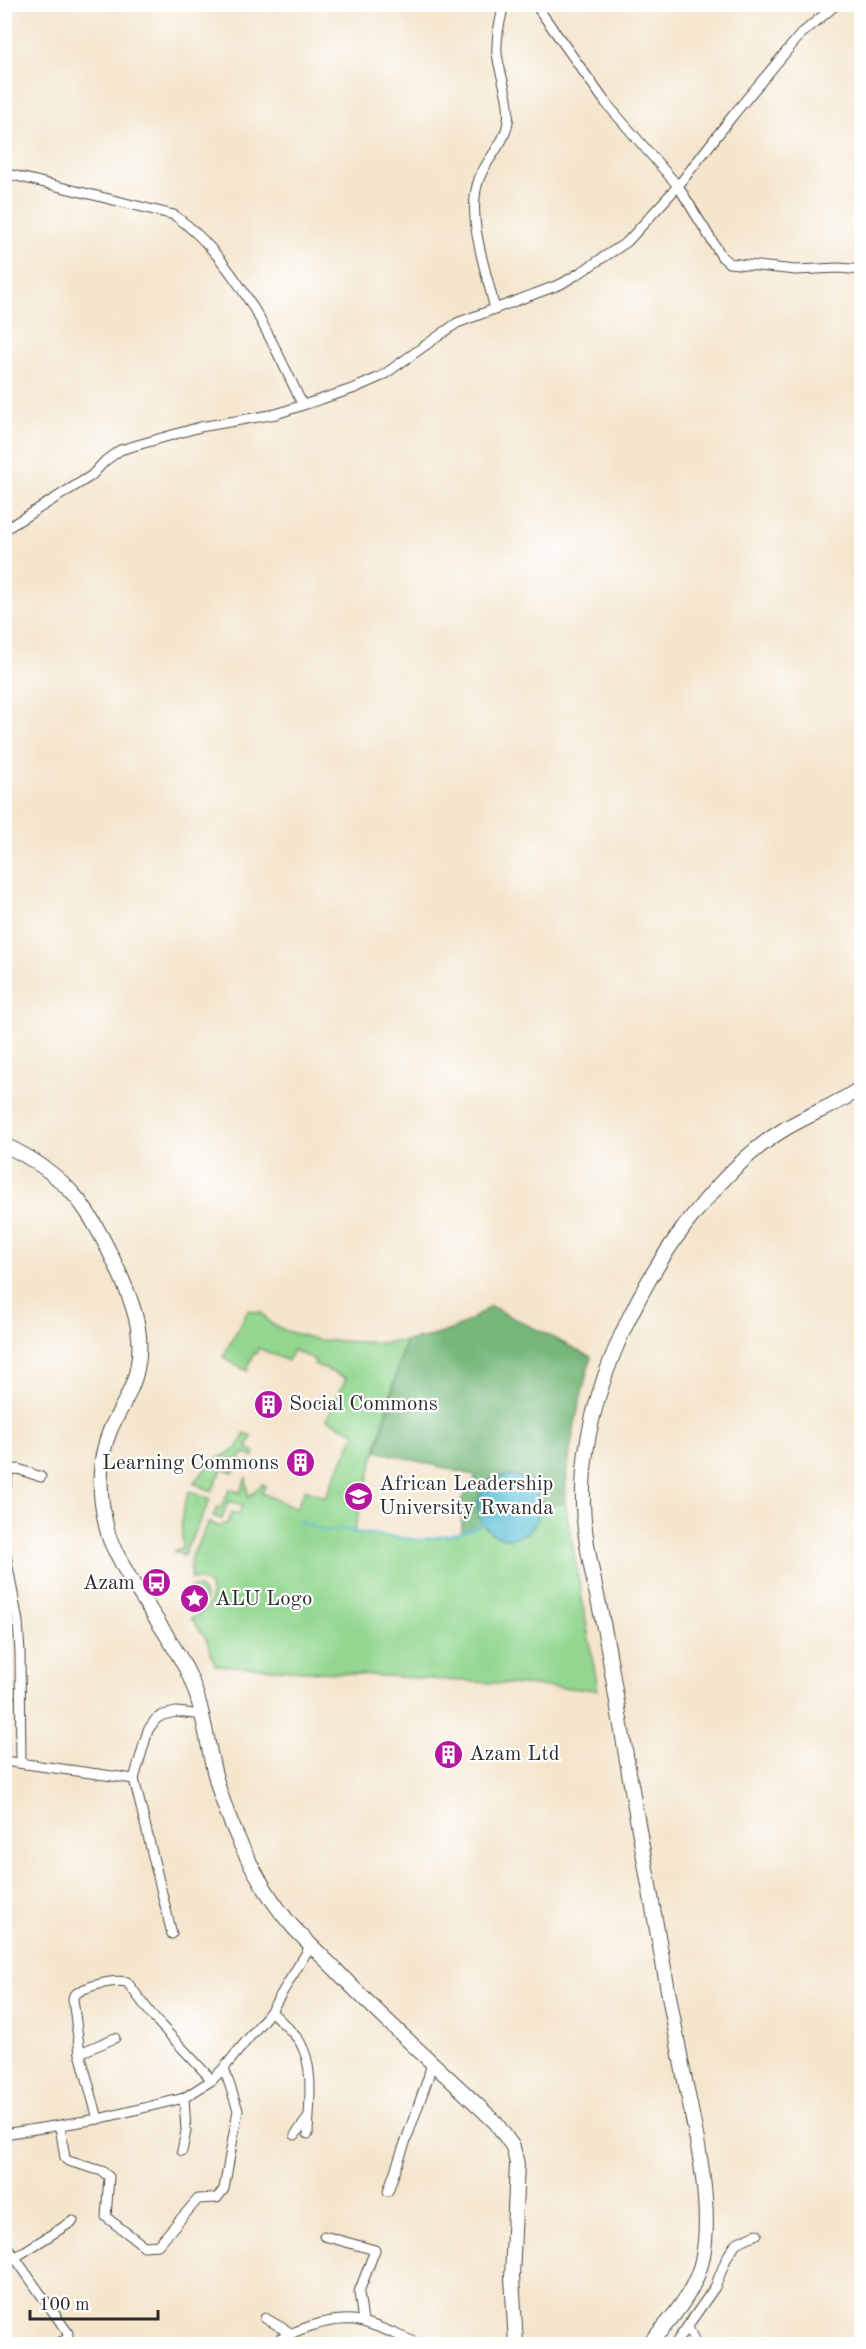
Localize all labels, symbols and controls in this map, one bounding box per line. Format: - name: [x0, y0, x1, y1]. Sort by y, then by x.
- building icon: Social Commons: [252, 1388, 284, 1420]
- place label: Social Commons: [289, 1394, 438, 1415]
- building icon: Learning Commons: [284, 1447, 316, 1479]
- place label: Learning Commons: [102, 1453, 279, 1474]
- place label: African Leadership University Rwanda: [379, 1474, 554, 1519]
- school or university icon: African Leadership University Rwanda: [342, 1480, 374, 1512]
- bus stop icon: Azam: [140, 1567, 172, 1599]
- place label: Azam: [83, 1573, 135, 1594]
- place icon: ALU Logo: [178, 1583, 210, 1615]
- place label: ALU Logo: [215, 1589, 312, 1610]
- building icon: Azam Ltd: [432, 1738, 464, 1770]
- place label: Azam Ltd: [469, 1744, 560, 1765]
- scale bar: [30, 2283, 158, 2321]
- text: 100 m: [39, 2296, 90, 2314]

